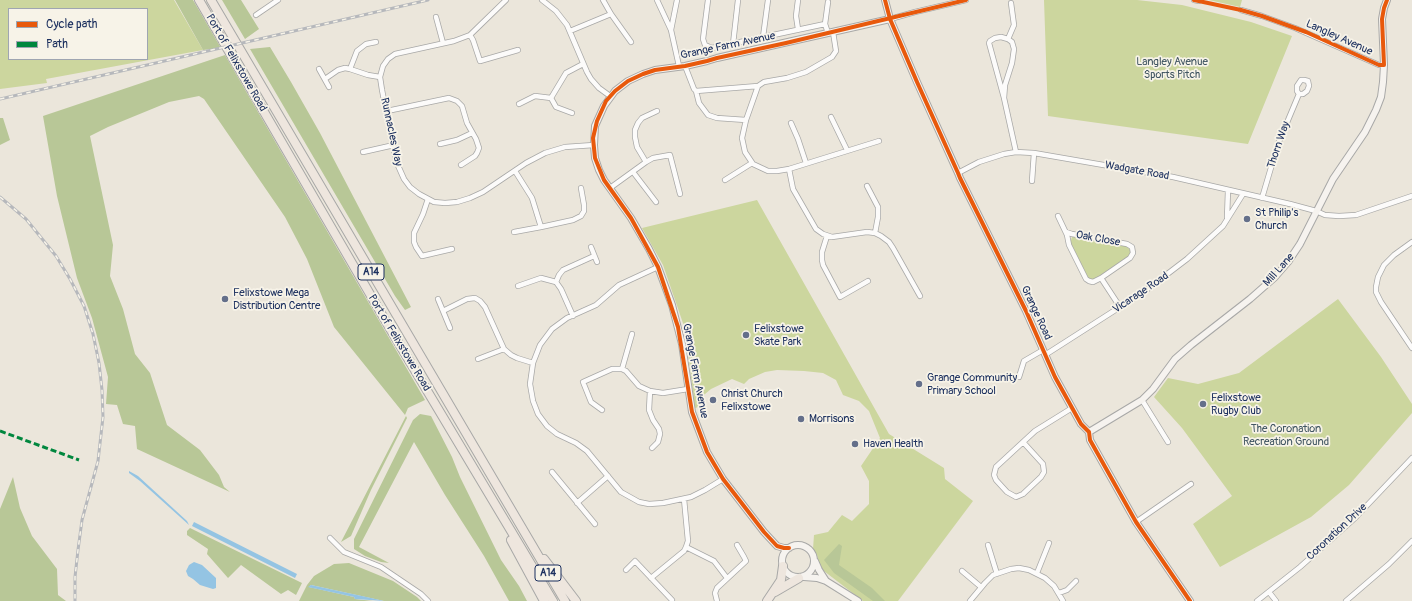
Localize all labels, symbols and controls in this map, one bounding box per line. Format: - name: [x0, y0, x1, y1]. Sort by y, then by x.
- legend: [8, 8, 148, 60]
- street label: Port of Felixstowe Road: [203, 12, 269, 114]
- text: Cycle path: [46, 17, 97, 32]
- street label: Langley Avenue: [1304, 17, 1374, 59]
- street label: Grange Farm Avenue: [679, 30, 777, 62]
- text: Path: [46, 37, 68, 52]
- park label: Langley Avenue Sports Pitch: [1136, 55, 1208, 81]
- street label: Runnacles Way: [377, 97, 405, 167]
- street label: Thorn Way: [1265, 120, 1293, 170]
- street label: Wadgate Road: [1104, 159, 1170, 183]
- place label: St Philip's Church: [1255, 206, 1298, 232]
- marker: St Philip's Church: [1242, 214, 1252, 224]
- street label: Oak Close: [1075, 229, 1121, 249]
- street label: Mill Lane: [1261, 251, 1297, 289]
- road number: A14: [358, 264, 384, 280]
- street label: Vicarage Road: [1111, 270, 1171, 316]
- street label: Grange Road: [1018, 284, 1054, 342]
- place label: Felixstowe Mega Distribution Centre: [233, 286, 320, 312]
- street label: Port of Felixstowe Road: [365, 292, 433, 394]
- marker: Felixstowe Mega Distribution Centre: [220, 294, 230, 304]
- street label: Grange Farm Avenue: [679, 322, 711, 420]
- place label: Felixstowe Skate Park: [754, 322, 804, 348]
- marker: Felixstowe Skate Park: [741, 330, 751, 340]
- place label: Grange Community Primary School: [927, 371, 1017, 397]
- marker: Grange Community Primary School: [914, 379, 924, 389]
- place label: Christ Church Felixstowe: [721, 387, 783, 413]
- place label: Felixstowe Rugby Club: [1211, 391, 1261, 417]
- marker: Christ Church Felixstowe: [708, 395, 718, 405]
- marker: Felixstowe Rugby Club: [1198, 399, 1208, 409]
- place label: Morrisons: [809, 412, 854, 426]
- marker: Morrisons: [796, 414, 806, 424]
- park label: The Coronation Recreation Ground: [1243, 422, 1329, 448]
- place label: Haven Health: [863, 437, 923, 451]
- marker: Haven Health: [850, 439, 860, 449]
- street label: Coronation Drive: [1304, 501, 1370, 563]
- road number: A14: [535, 565, 561, 581]

